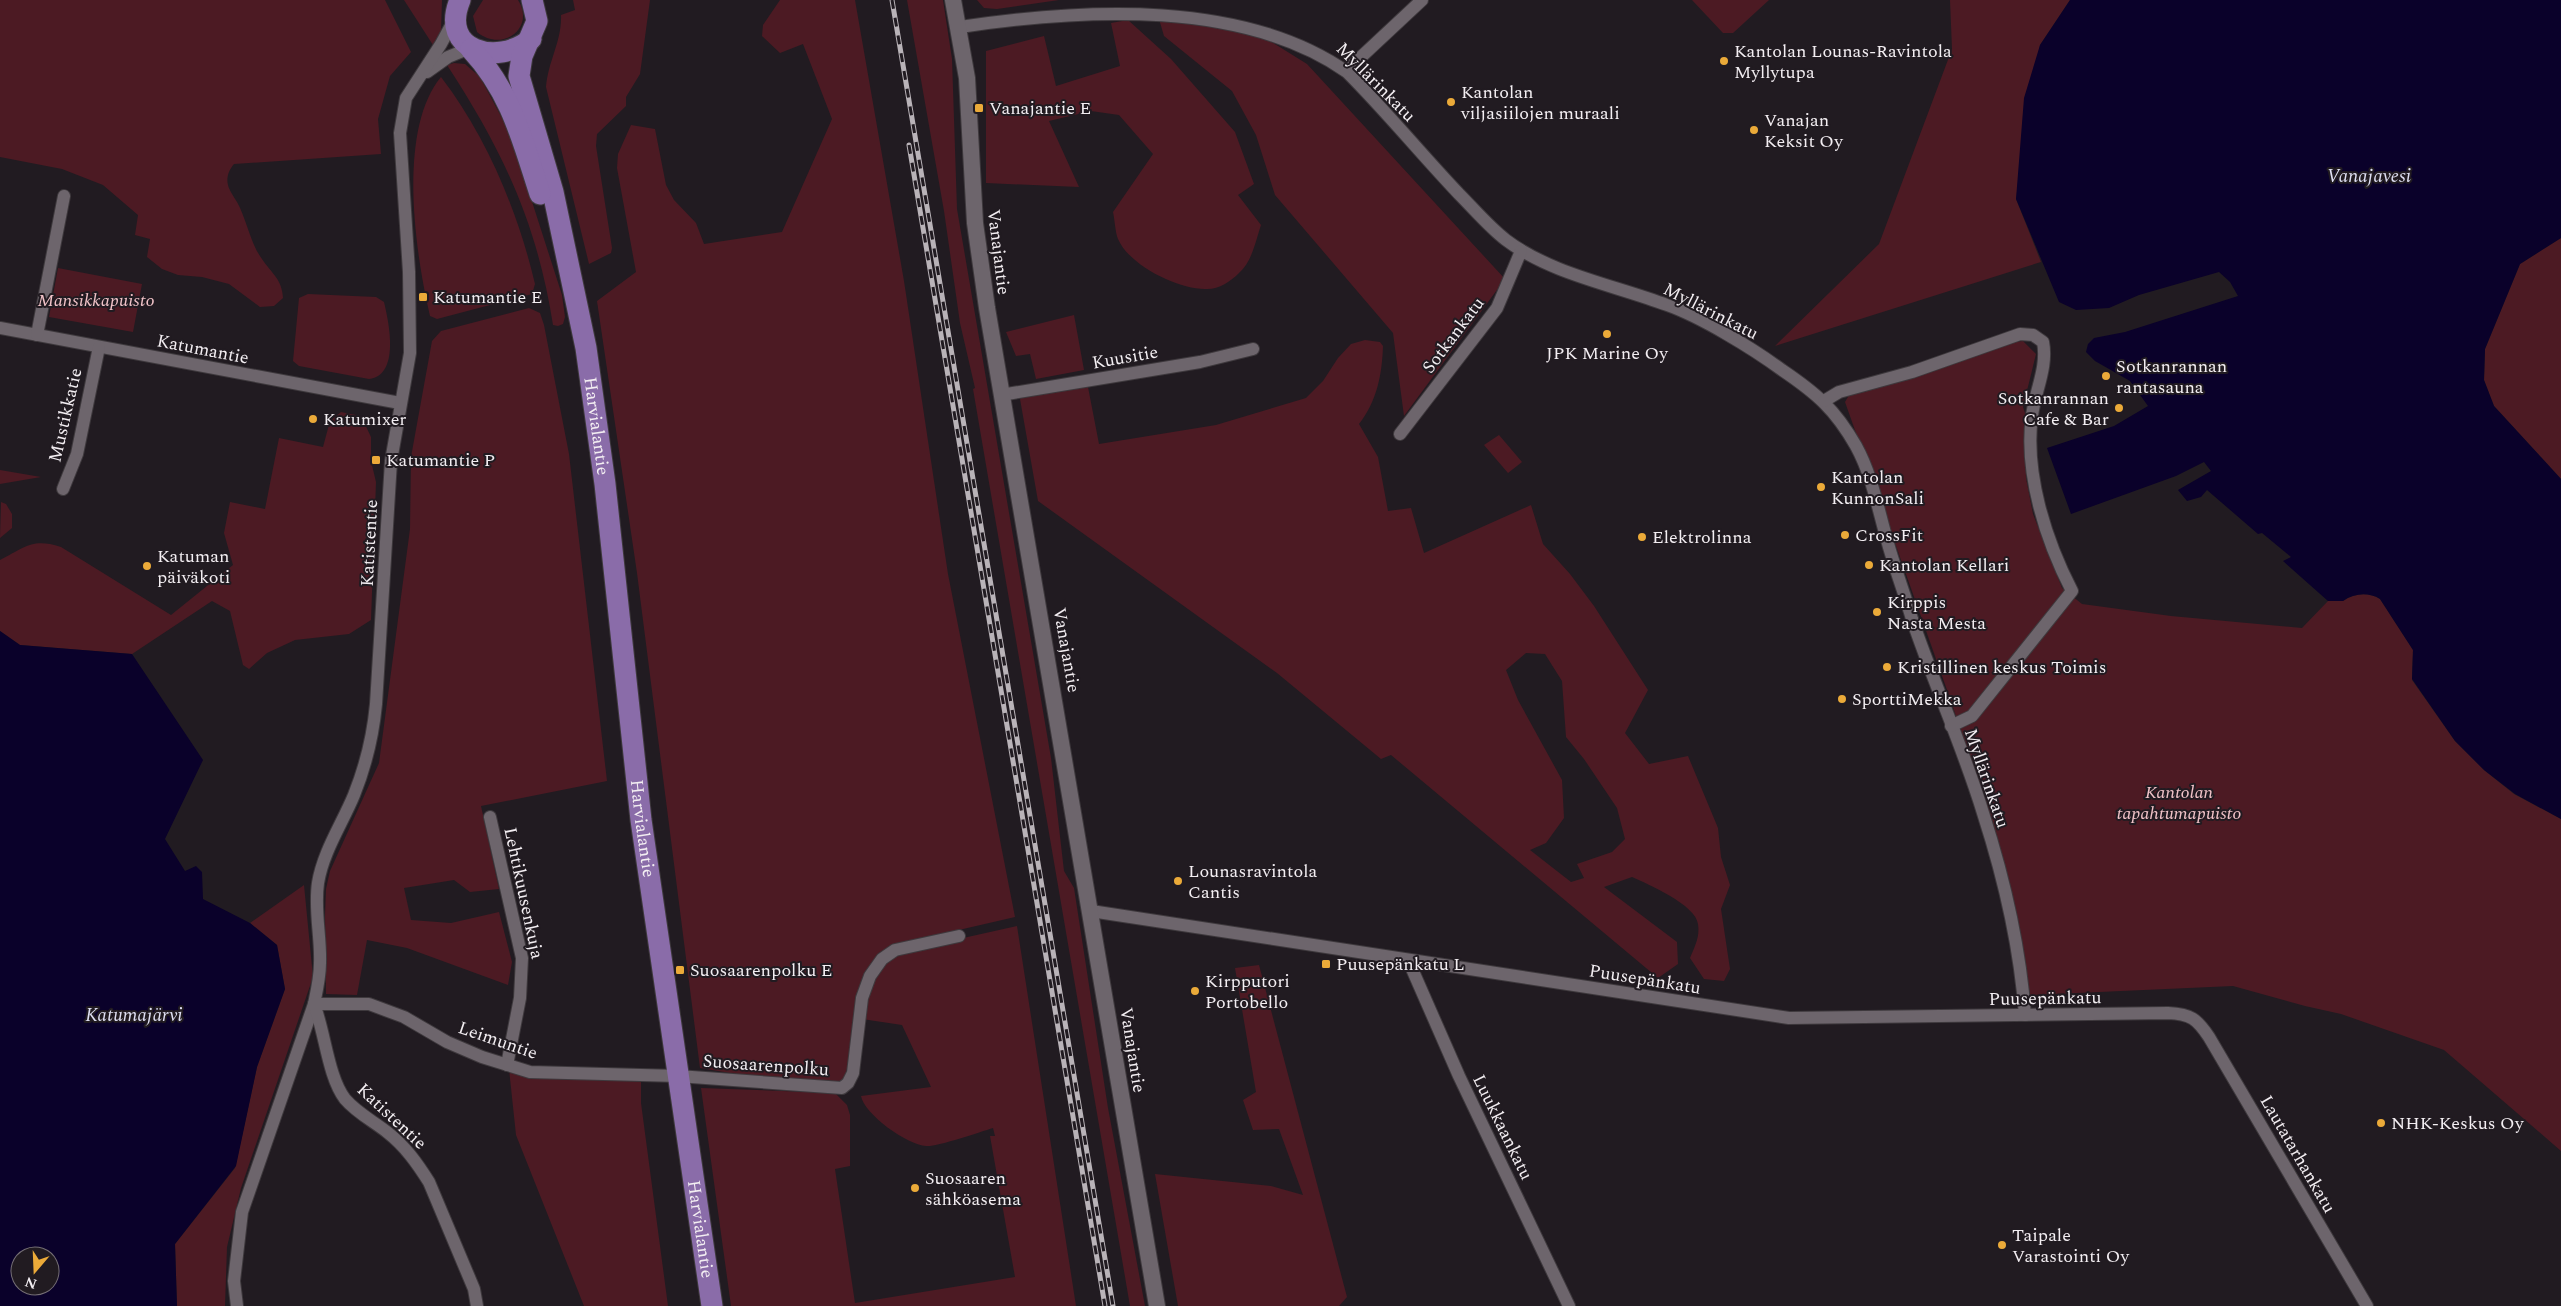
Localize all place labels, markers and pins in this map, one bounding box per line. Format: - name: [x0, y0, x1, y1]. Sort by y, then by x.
- place label: Kantolan Lounas-Ravintola Myllytupa: [1734, 38, 1952, 86]
- marker: Kantolan Lounas-Ravintola Myllytupa: [1718, 55, 1730, 67]
- place label: Kantolan viljasiilojen muraali: [1460, 79, 1620, 127]
- place label: Vanajantie E: [989, 95, 1091, 122]
- marker: Kantolan viljasiilojen muraali: [1445, 96, 1457, 108]
- marker: Vanajantie E: [973, 102, 985, 114]
- place label: Vanajan Keksit Oy: [1764, 107, 1844, 155]
- marker: Vanajan Keksit Oy: [1748, 124, 1760, 136]
- place label: Katumantie E: [433, 284, 542, 311]
- marker: Katumantie E: [417, 291, 429, 303]
- marker: JPK Marine Oy: [1601, 328, 1613, 340]
- place label: JPK Marine Oy: [1546, 340, 1669, 367]
- place label: Sotkanrannan rantasauna: [2116, 353, 2227, 401]
- marker: Sotkanrannan rantasauna: [2100, 370, 2112, 382]
- place label: Sotkanrannan Cafe & Bar: [1998, 385, 2109, 433]
- marker: Sotkanrannan Cafe & Bar: [2113, 402, 2125, 414]
- place label: Katumixer: [323, 406, 406, 433]
- marker: Katumixer: [307, 413, 319, 425]
- place label: Katumantie P: [386, 447, 495, 474]
- marker: Katumantie P: [370, 454, 382, 466]
- place label: Kantolan KunnonSali: [1831, 464, 1924, 512]
- marker: Kantolan KunnonSali: [1815, 481, 1827, 493]
- place label: CrossFit: [1855, 522, 1923, 549]
- place label: Elektrolinna: [1652, 524, 1752, 551]
- marker: CrossFit: [1839, 529, 1851, 541]
- marker: Elektrolinna: [1636, 531, 1648, 543]
- place label: Katuman päiväkoti: [157, 543, 231, 591]
- place label: Kantolan Kellari: [1879, 552, 2009, 579]
- marker: Kantolan Kellari: [1863, 559, 1875, 571]
- marker: Katuman päiväkoti: [141, 560, 153, 572]
- place label: Kirppis Nasta Mesta: [1887, 589, 1986, 637]
- marker: Kirppis Nasta Mesta: [1871, 606, 1883, 618]
- place label: Kristillinen keskus Toimis: [1897, 654, 2107, 681]
- marker: Kristillinen keskus Toimis: [1881, 661, 1893, 673]
- place label: SporttiMekka: [1852, 686, 1962, 713]
- marker: SporttiMekka: [1836, 693, 1848, 705]
- place label: Lounasravintola Cantis: [1188, 858, 1317, 906]
- marker: Lounasravintola Cantis: [1172, 875, 1184, 887]
- place label: Puusepänkatu L: [1336, 951, 1465, 978]
- place label: Suosaarenpolku E: [690, 957, 833, 984]
- marker: Puusepänkatu L: [1320, 958, 1332, 970]
- marker: Suosaarenpolku E: [674, 964, 686, 976]
- place label: Kirpputori Portobello: [1205, 968, 1290, 1016]
- marker: Kirpputori Portobello: [1189, 985, 1201, 997]
- place label: NHK-Keskus Oy: [2391, 1110, 2525, 1137]
- marker: NHK-Keskus Oy: [2375, 1117, 2387, 1129]
- place label: Suosaaren sähköasema: [925, 1165, 1021, 1213]
- marker: Suosaaren sähköasema: [909, 1182, 921, 1194]
- place label: Taipale Varastointi Oy: [2012, 1222, 2131, 1270]
- marker: Taipale Varastointi Oy: [1996, 1239, 2008, 1251]

